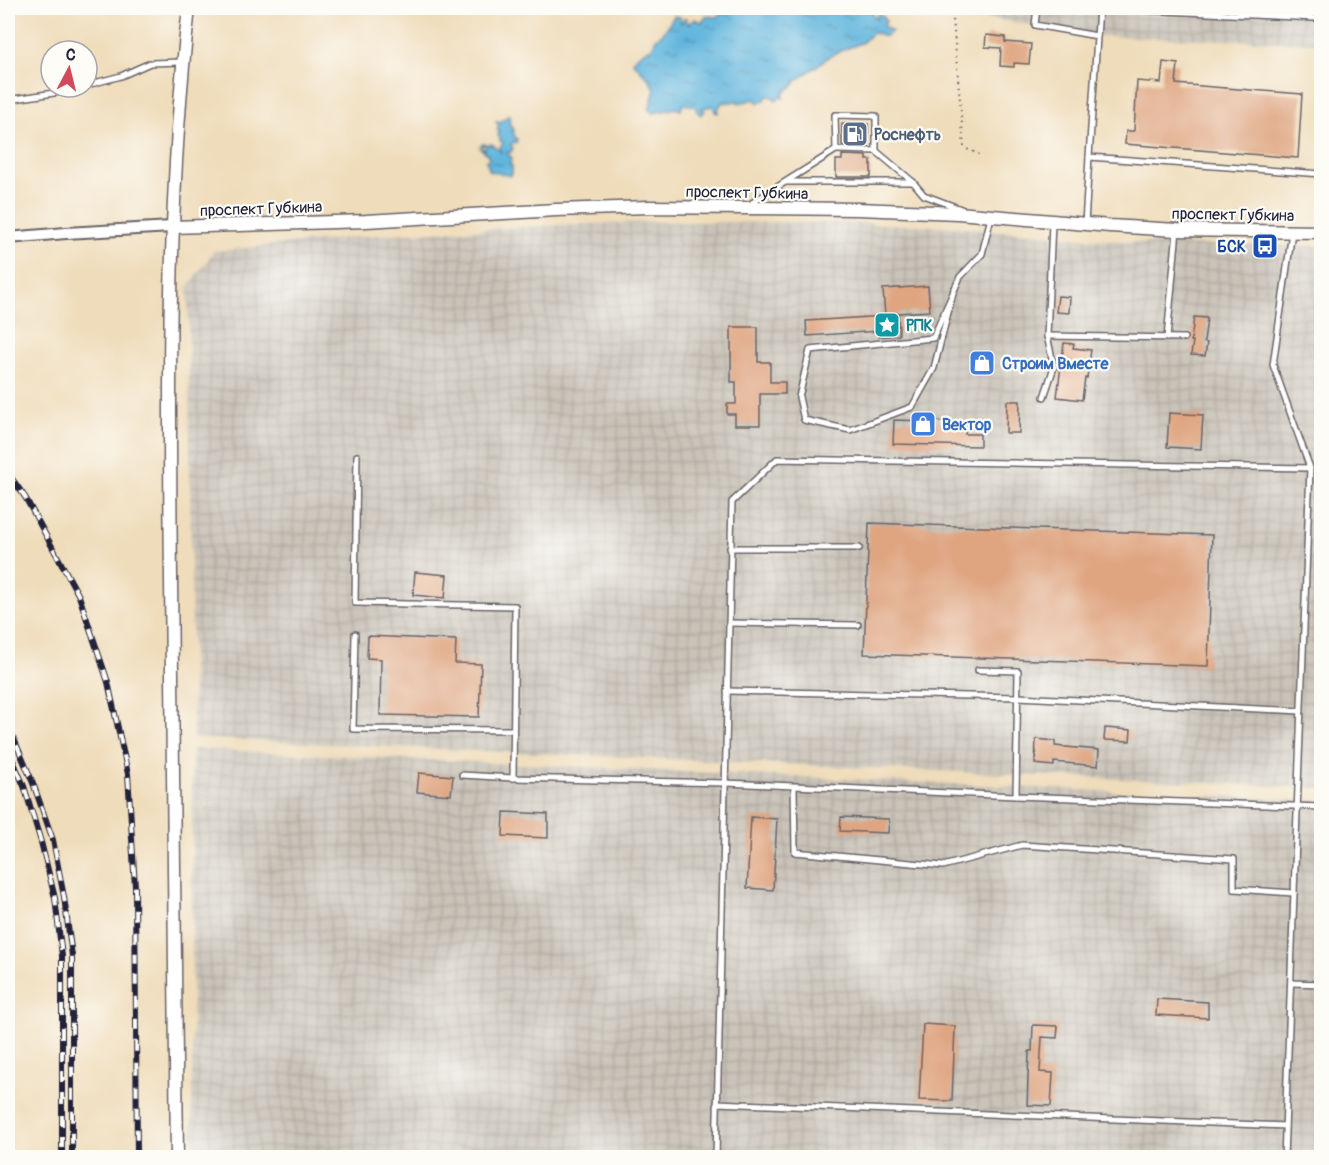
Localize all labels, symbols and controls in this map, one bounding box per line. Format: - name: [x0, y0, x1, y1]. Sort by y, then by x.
- north arrow: [39, 39, 99, 99]
- text: С: [65, 45, 77, 66]
- fuel station icon: Роснефть: [840, 119, 870, 149]
- place label: Роснефть: [874, 125, 941, 145]
- street label: проспект Губкина: [685, 182, 808, 204]
- street label: проспект Губкина: [199, 197, 323, 221]
- street label: проспект Губкина: [1171, 204, 1294, 226]
- bus stop icon: БСК: [1250, 231, 1280, 261]
- place label: БСК: [1217, 237, 1246, 257]
- place icon: РПК: [872, 310, 902, 340]
- place label: РПК: [906, 316, 933, 336]
- shop icon: Строим Вместе: [967, 348, 997, 378]
- place label: Строим Вместе: [1002, 354, 1109, 374]
- shop icon: Вектор: [908, 409, 938, 439]
- place label: Вектор: [942, 415, 992, 435]

